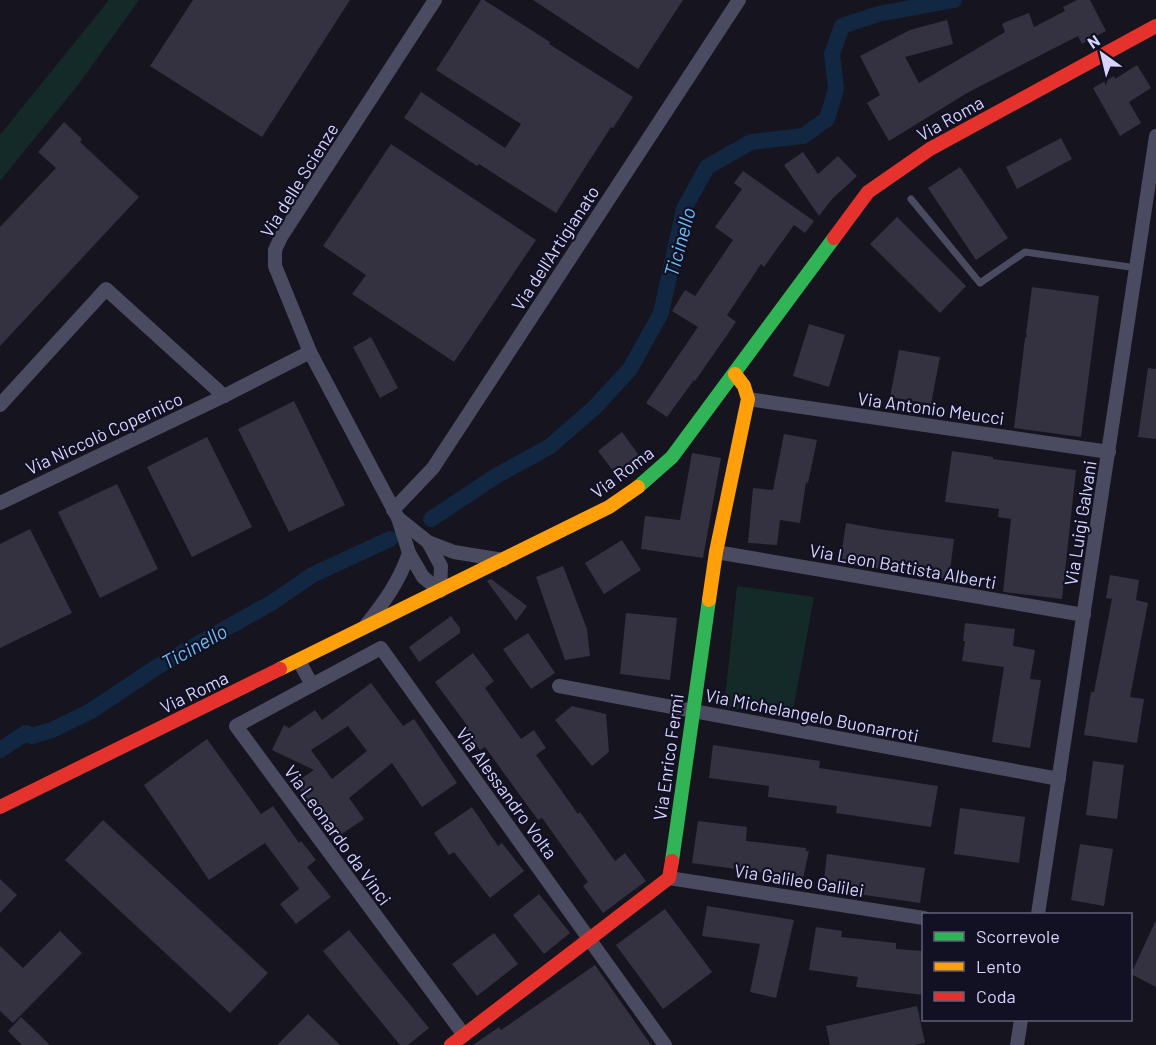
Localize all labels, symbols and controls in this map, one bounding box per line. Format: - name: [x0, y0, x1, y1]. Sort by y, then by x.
- north arrow: [1072, 24, 1132, 84]
- text: N: [1084, 30, 1103, 52]
- street label: Via Roma: [913, 91, 987, 145]
- street label: Via delle Scienze: [255, 119, 343, 241]
- street label: Via dell'Artigianato: [507, 182, 603, 314]
- water label: Ticinello: [658, 205, 700, 279]
- street label: Via Niccolò Copernico: [22, 387, 186, 479]
- street label: Via Antonio Meucci: [856, 387, 1006, 429]
- street label: Via Roma: [586, 441, 658, 503]
- street label: Via Luigi Galvani: [1059, 459, 1101, 587]
- street label: Via Leon Battista Alberti: [808, 539, 998, 593]
- water label: Ticinello: [157, 618, 231, 674]
- street label: Via Roma: [156, 666, 232, 718]
- street label: Via Michelangelo Buonarroti: [703, 683, 921, 747]
- street label: Via Enrico Fermi: [648, 692, 688, 822]
- street label: Via Alessandro Volta: [452, 723, 562, 863]
- street label: Via Leonardo da Vinci: [280, 761, 396, 909]
- street label: Via Galileo Galilei: [733, 859, 865, 901]
- legend: [922, 913, 1132, 1021]
- text: Scorrevole: [976, 925, 1060, 947]
- text: Lento: [976, 955, 1022, 977]
- text: Coda: [976, 985, 1016, 1007]

